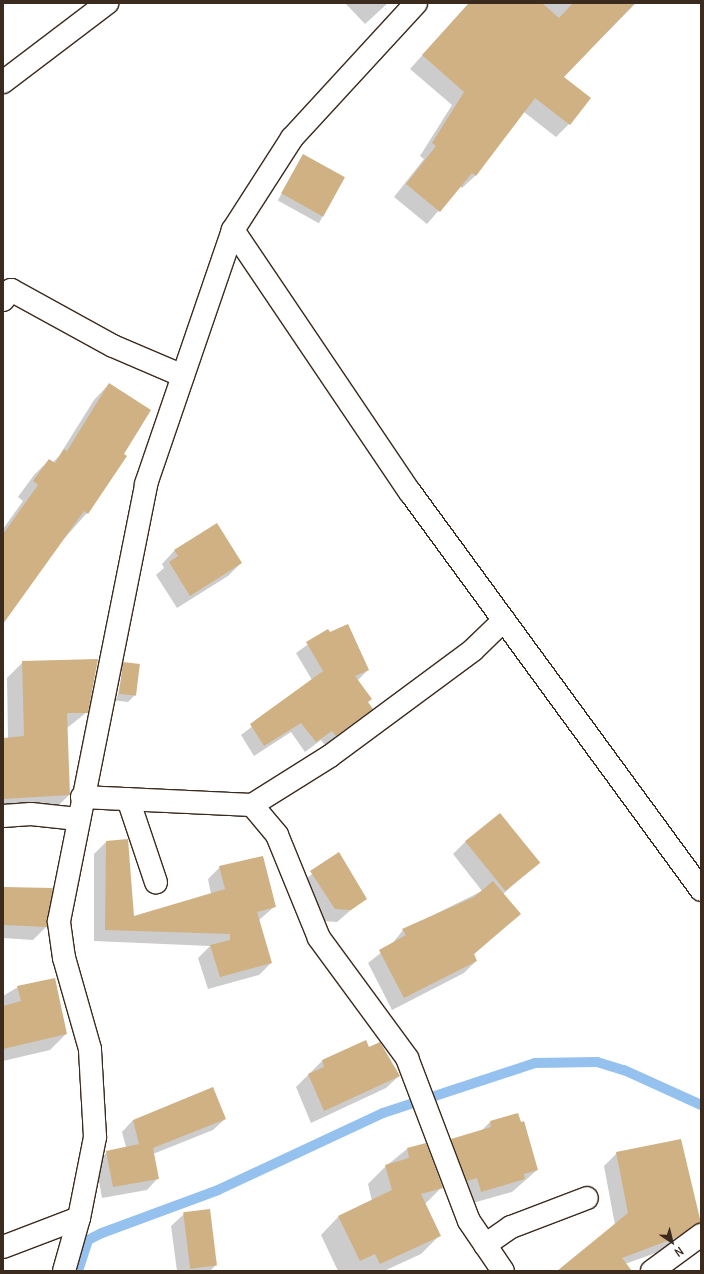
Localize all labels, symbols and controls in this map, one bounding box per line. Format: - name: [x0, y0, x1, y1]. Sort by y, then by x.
- north arrow: [652, 1222, 692, 1262]
- text: N: [672, 1244, 686, 1260]

